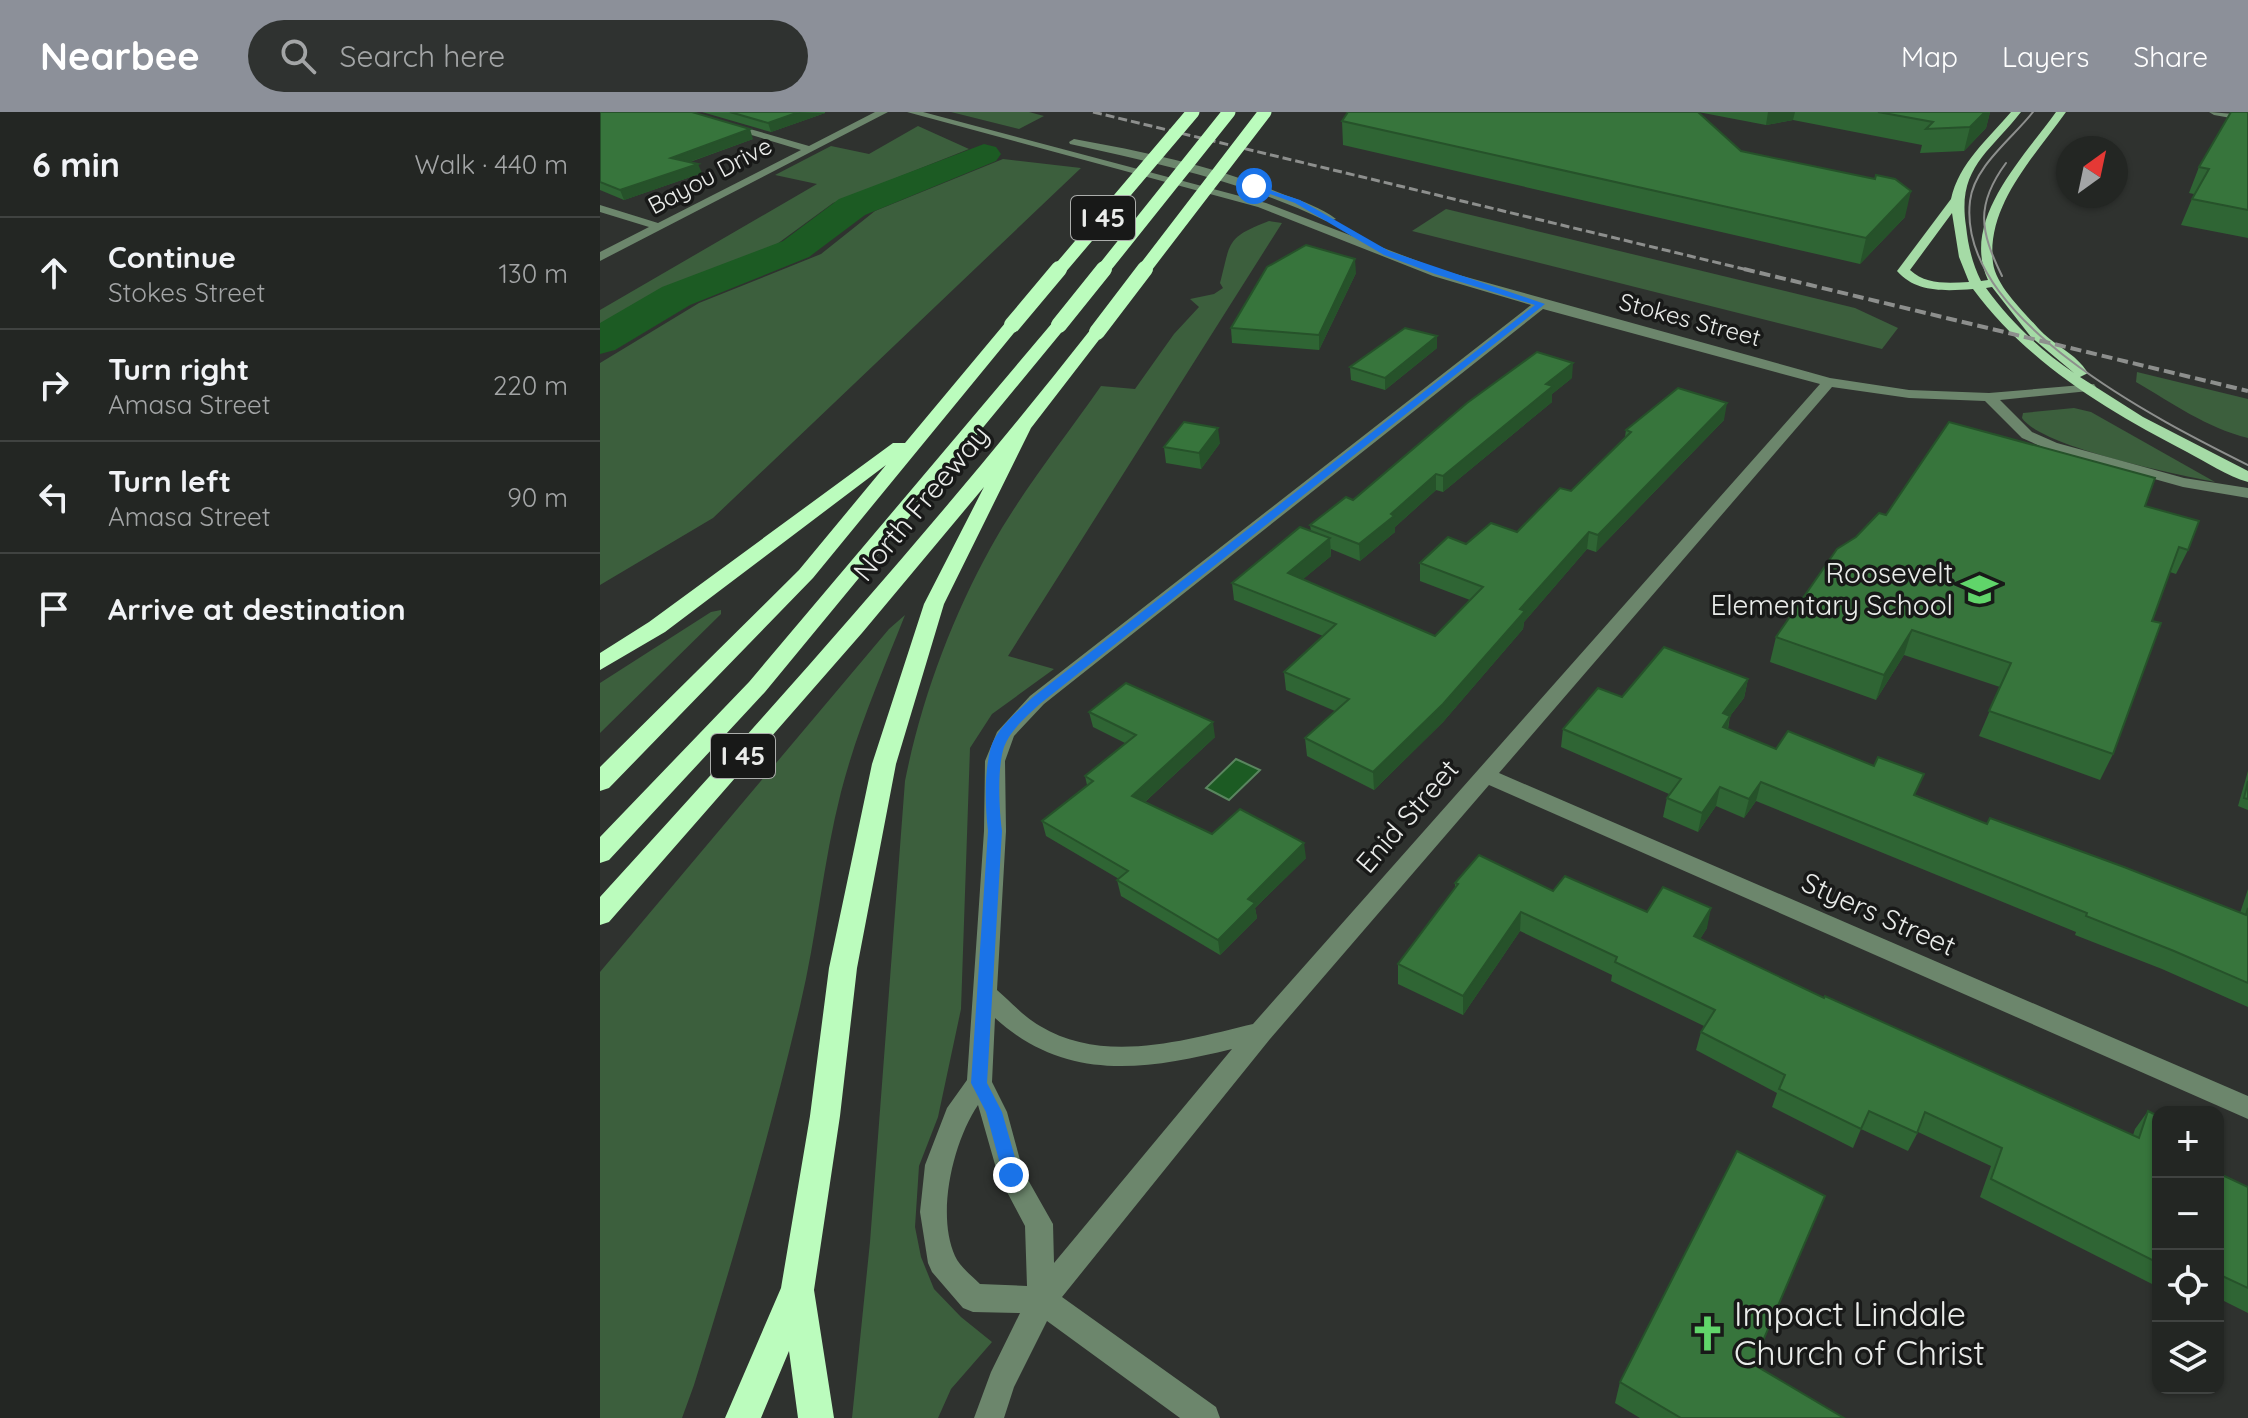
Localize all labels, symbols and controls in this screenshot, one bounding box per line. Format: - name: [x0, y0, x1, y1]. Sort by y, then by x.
- search box: [248, 20, 808, 92]
- text: Nearbee: [40, 32, 200, 80]
- icon: search: [276, 34, 320, 78]
- text: Search here: [340, 37, 505, 75]
- text: Map: [1901, 39, 1958, 74]
- text: Layers: [2002, 39, 2089, 74]
- text: Share: [2133, 39, 2208, 74]
- street label: Bayou Drive: [642, 130, 777, 220]
- north arrow: [2056, 136, 2128, 208]
- text: 6 min: [32, 143, 120, 186]
- text: Walk · 440 m: [415, 148, 568, 181]
- route start: [1236, 168, 1272, 204]
- road number: I 45: [1071, 196, 1135, 240]
- text: Continue: [108, 238, 236, 276]
- icon: ahead: [32, 251, 76, 295]
- text: 130 m: [498, 257, 568, 290]
- text: Stokes Street: [108, 276, 265, 309]
- street label: Stokes Street: [1616, 286, 1764, 352]
- text: Turn right: [108, 350, 249, 388]
- icon: right: [32, 363, 76, 407]
- text: 220 m: [493, 369, 568, 402]
- text: Amasa Street: [108, 388, 271, 421]
- street label: North Freeway: [845, 418, 996, 588]
- text: Turn left: [108, 462, 231, 500]
- icon: left: [32, 475, 76, 519]
- text: 90 m: [507, 481, 568, 514]
- text: Amasa Street: [108, 500, 271, 533]
- place label: Roosevelt Elementary School: [1710, 555, 1953, 622]
- school or university icon: Roosevelt Elementary School: [1960, 570, 1998, 608]
- icon: arrive: [32, 587, 76, 631]
- text: Arrive at destination: [108, 590, 406, 628]
- road number: I 45: [711, 734, 775, 778]
- street label: Enid Street: [1348, 752, 1465, 880]
- street label: Styers Street: [1797, 864, 1962, 963]
- map controls: [2152, 1106, 2224, 1394]
- button: +: [2152, 1106, 2224, 1178]
- route end: [993, 1157, 1029, 1193]
- button: −: [2152, 1178, 2224, 1250]
- button: locate: [2152, 1250, 2224, 1322]
- place label: Impact Lindale Church of Christ: [1734, 1292, 1985, 1374]
- church icon: Impact Lindale Church of Christ: [1689, 1315, 1727, 1353]
- button: layers: [2152, 1322, 2224, 1394]

